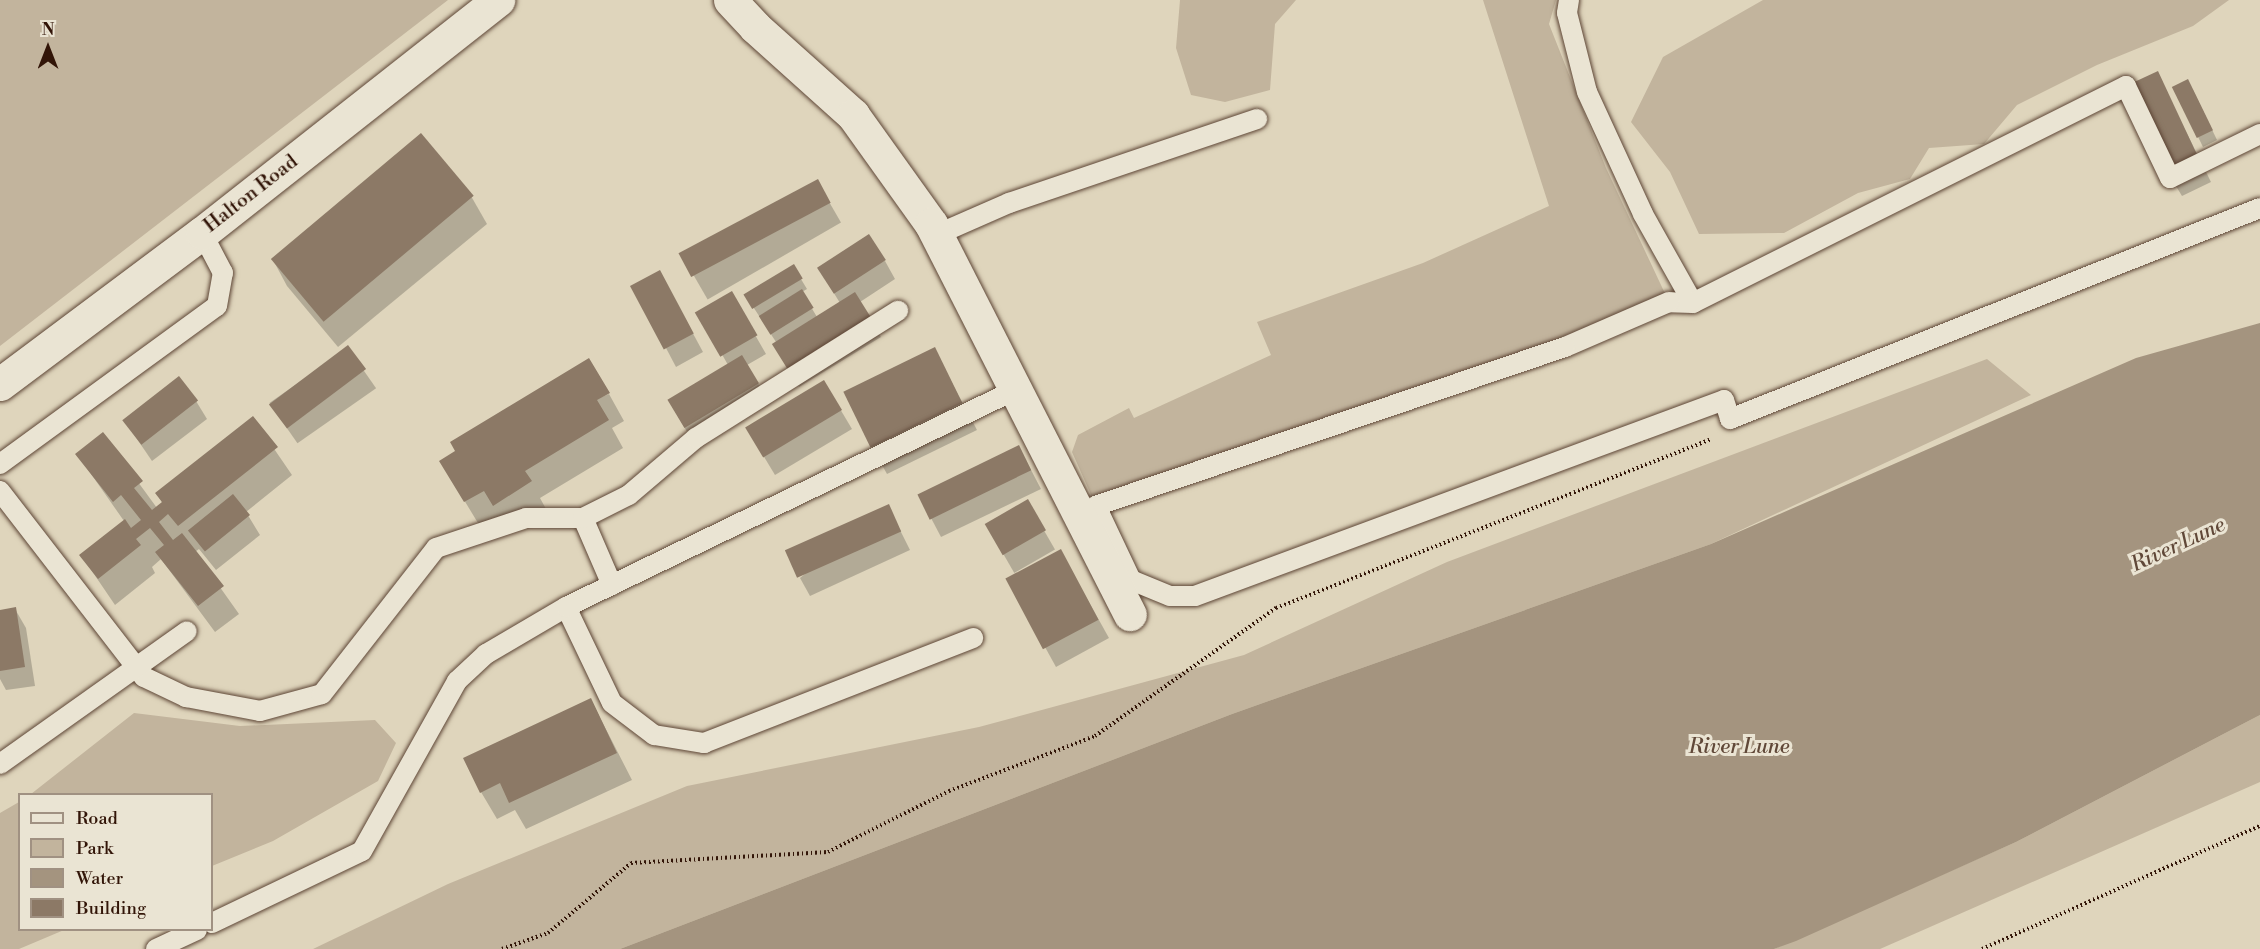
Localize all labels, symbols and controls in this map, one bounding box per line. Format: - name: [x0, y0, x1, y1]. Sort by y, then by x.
- north arrow: [18, 18, 78, 78]
- text: N: [42, 20, 54, 40]
- street label: Halton Road: [199, 150, 303, 238]
- water label: River Lune: [2127, 512, 2229, 578]
- water label: River Lune: [1688, 734, 1790, 760]
- legend: [18, 793, 213, 931]
- text: Road: [76, 807, 118, 830]
- text: Park: [76, 837, 113, 860]
- text: Water: [76, 867, 123, 890]
- text: Building: [76, 897, 146, 920]

